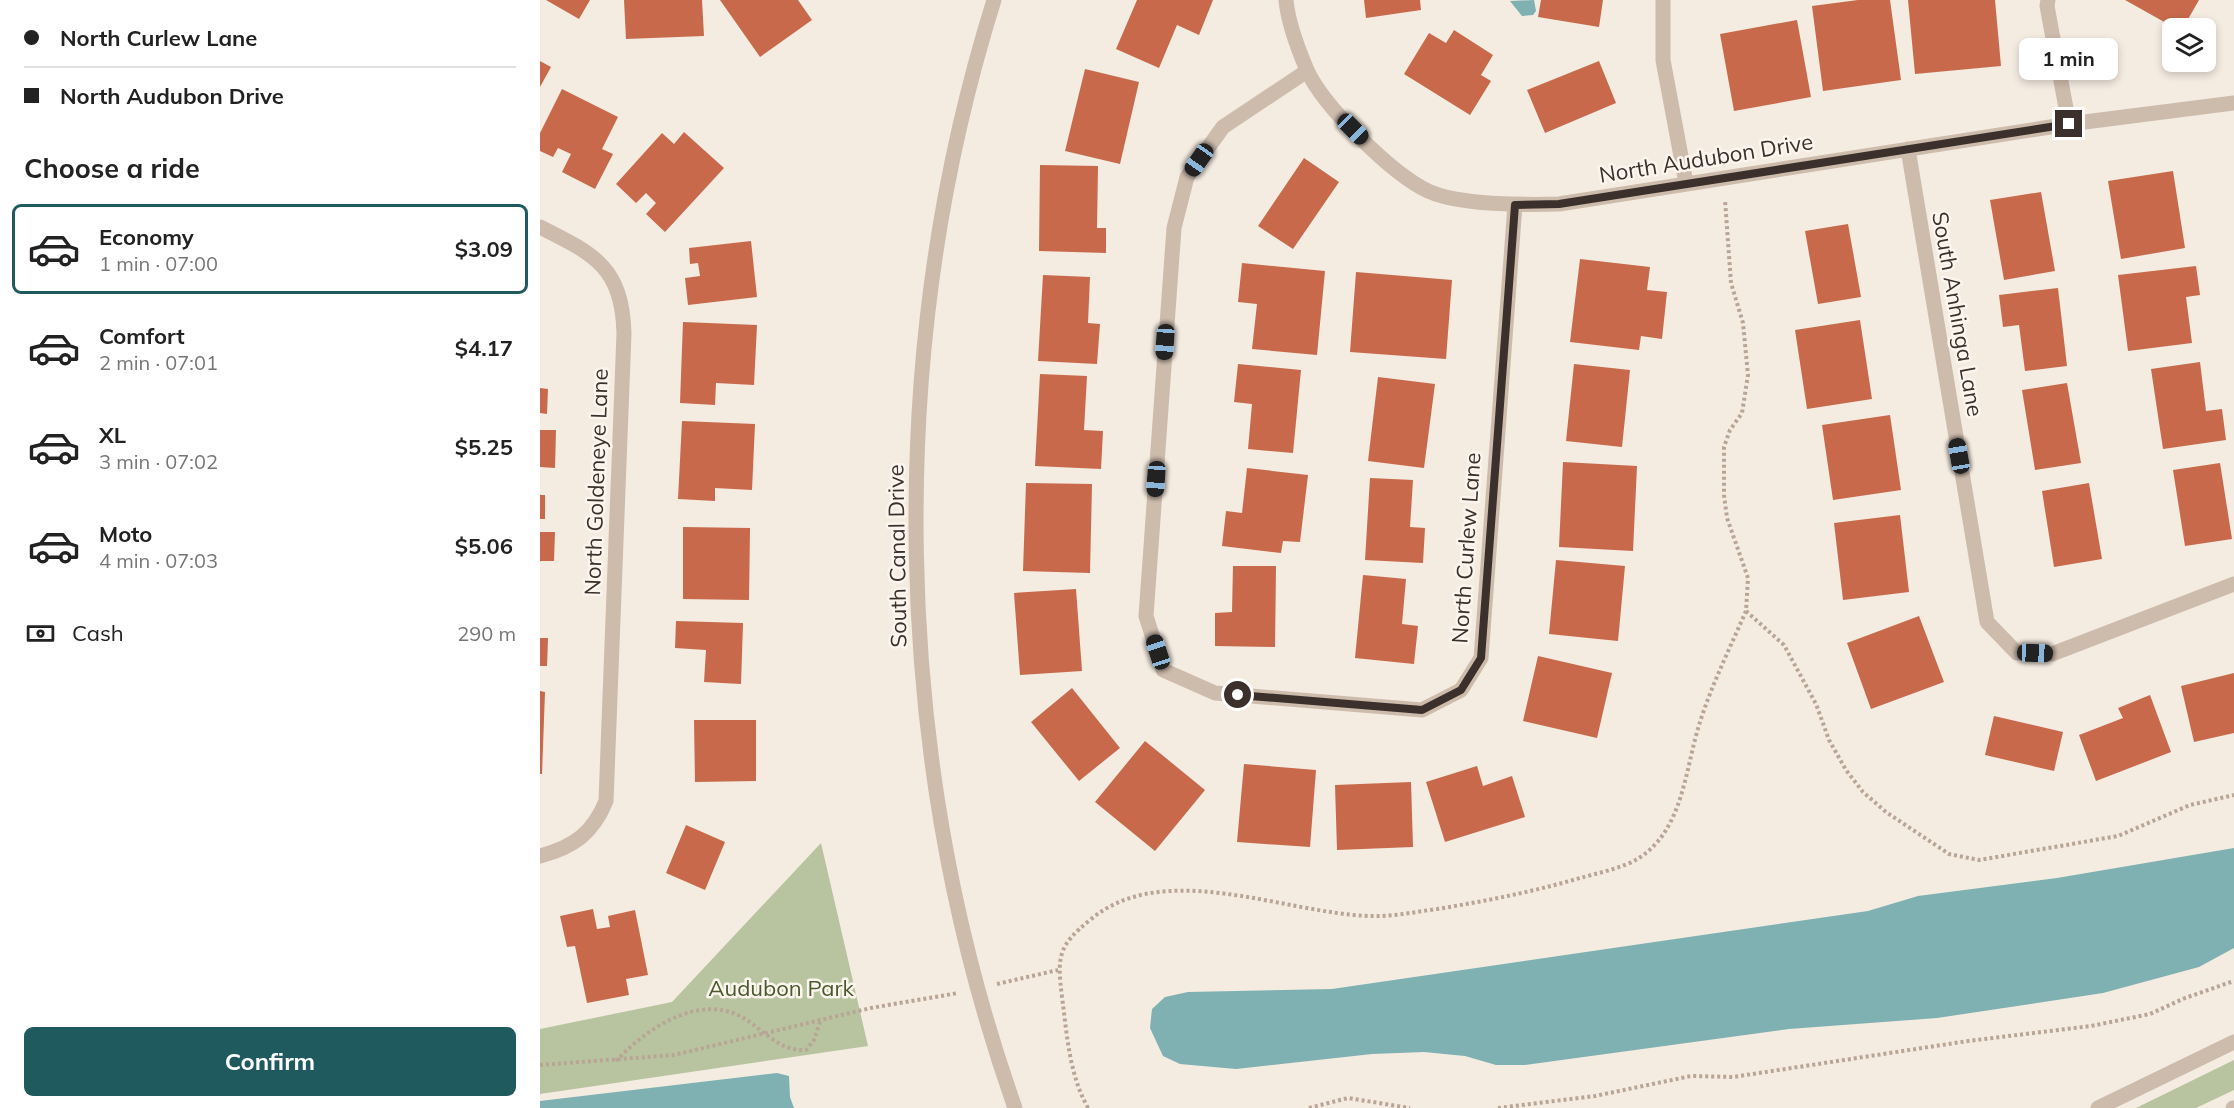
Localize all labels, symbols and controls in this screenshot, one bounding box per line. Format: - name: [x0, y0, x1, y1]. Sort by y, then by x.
- map controls: [2162, 18, 2216, 72]
- button: layers: [2162, 18, 2216, 72]
- text: North Curlew Lane: [60, 24, 257, 52]
- callout: 1 min: [2020, 37, 2119, 79]
- text: 1 min: [2042, 46, 2095, 71]
- text: North Audubon Drive: [60, 82, 284, 110]
- car: [1334, 110, 1372, 148]
- route end: [2055, 110, 2082, 137]
- street label: North Audubon Drive: [1597, 127, 1815, 189]
- car: [1181, 140, 1217, 180]
- text: Choose a ride: [24, 151, 200, 185]
- street label: South Anhinga Lane: [1926, 209, 1990, 419]
- icon: car: [27, 222, 81, 276]
- text: Economy: [99, 223, 194, 251]
- text: $3.09: [455, 235, 513, 263]
- text: 1 min · 07:00: [99, 251, 218, 276]
- icon: car: [27, 321, 81, 375]
- text: Comfort: [99, 322, 185, 350]
- car: [1155, 323, 1175, 361]
- text: $4.17: [455, 334, 513, 362]
- text: 2 min · 07:01: [99, 350, 218, 375]
- street label: North Goldeneye Lane: [578, 368, 614, 596]
- icon: car: [27, 420, 81, 474]
- text: XL: [99, 421, 126, 449]
- text: $5.25: [455, 433, 513, 461]
- car: [1947, 437, 1971, 475]
- text: 3 min · 07:02: [99, 449, 218, 474]
- street label: North Curlew Lane: [1445, 452, 1487, 644]
- car: [1146, 460, 1166, 498]
- street label: South Canal Drive: [881, 464, 913, 648]
- icon: car: [27, 519, 81, 573]
- text: Moto: [99, 520, 152, 548]
- text: $5.06: [455, 532, 513, 560]
- text: 4 min · 07:03: [99, 548, 218, 573]
- icon: cash: [24, 617, 57, 650]
- text: Cash: [72, 619, 124, 647]
- text: 290 m: [457, 621, 516, 646]
- car: [1144, 632, 1172, 672]
- car: [2017, 643, 2053, 663]
- route start: [1224, 681, 1251, 708]
- park label: Audubon Park: [708, 974, 854, 1002]
- button: Confirm: [24, 1027, 516, 1096]

